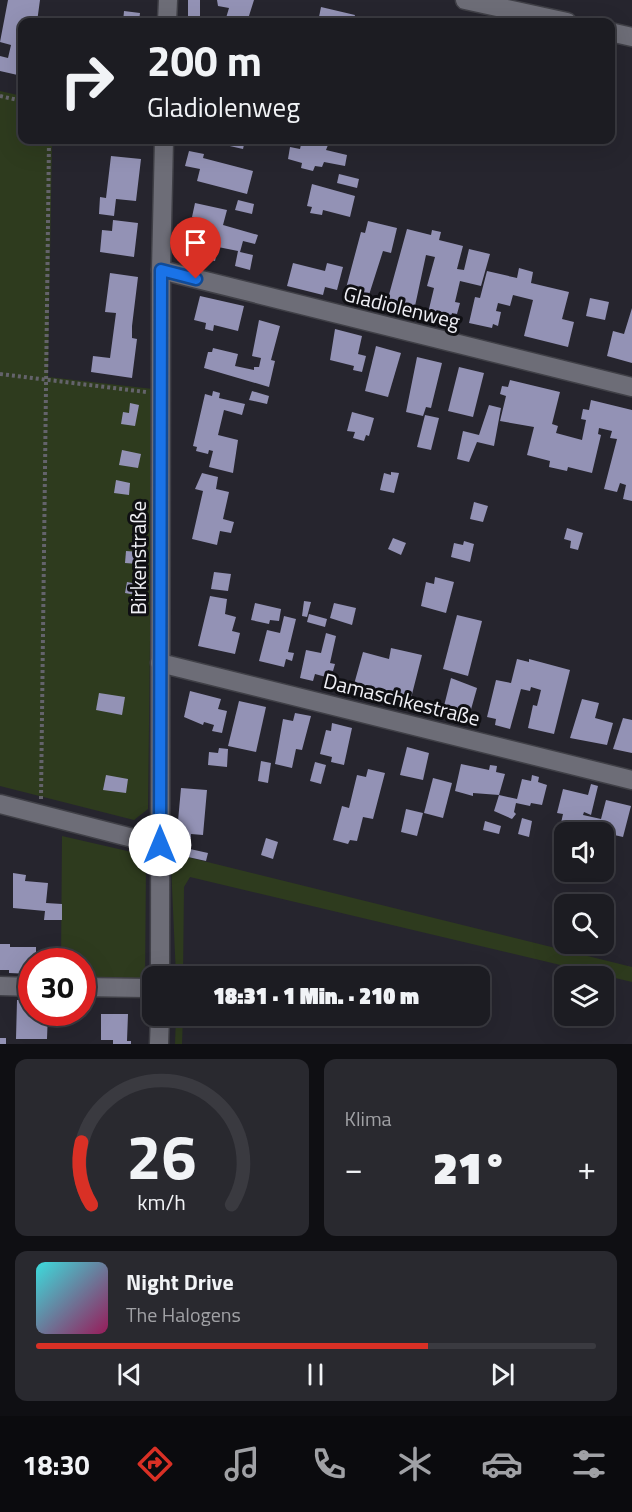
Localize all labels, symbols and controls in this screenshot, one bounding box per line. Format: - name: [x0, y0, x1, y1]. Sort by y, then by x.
- text: 200 m: [147, 28, 262, 92]
- icon: right: [48, 42, 126, 120]
- text: Gladiolenweg: [147, 86, 300, 127]
- pin: [170, 217, 221, 279]
- icon: arrive: [179, 226, 212, 259]
- street label: Gladiolenweg: [340, 277, 464, 337]
- street label: Birkenstraße: [122, 501, 154, 615]
- street label: Damaschkestraße: [320, 664, 484, 734]
- position arrow: [128, 813, 192, 877]
- map controls: [554, 822, 614, 1026]
- button: sound: [554, 822, 614, 882]
- button: search: [554, 894, 614, 954]
- speed limit sign: 30: [18, 948, 96, 1026]
- button: layers: [554, 966, 614, 1026]
- text: 18:31 · 1 Min. · 210 m: [213, 979, 419, 1013]
- text: Klima: [345, 1103, 392, 1134]
- text: 26: [127, 1108, 197, 1203]
- text: 21°: [433, 1133, 507, 1201]
- text: −: [345, 1143, 363, 1193]
- text: +: [578, 1143, 596, 1193]
- text: km/h: [137, 1186, 186, 1218]
- text: Night Drive: [126, 1265, 234, 1299]
- text: The Halogens: [126, 1299, 241, 1330]
- icon: previous: [113, 1358, 146, 1391]
- icon: pause: [299, 1358, 332, 1391]
- icon: next: [486, 1358, 519, 1391]
- icon: directions: [134, 1443, 176, 1485]
- icon: music: [221, 1443, 263, 1485]
- icon: phone: [308, 1443, 350, 1485]
- icon: climate: [394, 1443, 436, 1485]
- icon: car: [481, 1443, 523, 1485]
- icon: filters: [568, 1443, 610, 1485]
- text: 18:30: [22, 1444, 90, 1485]

